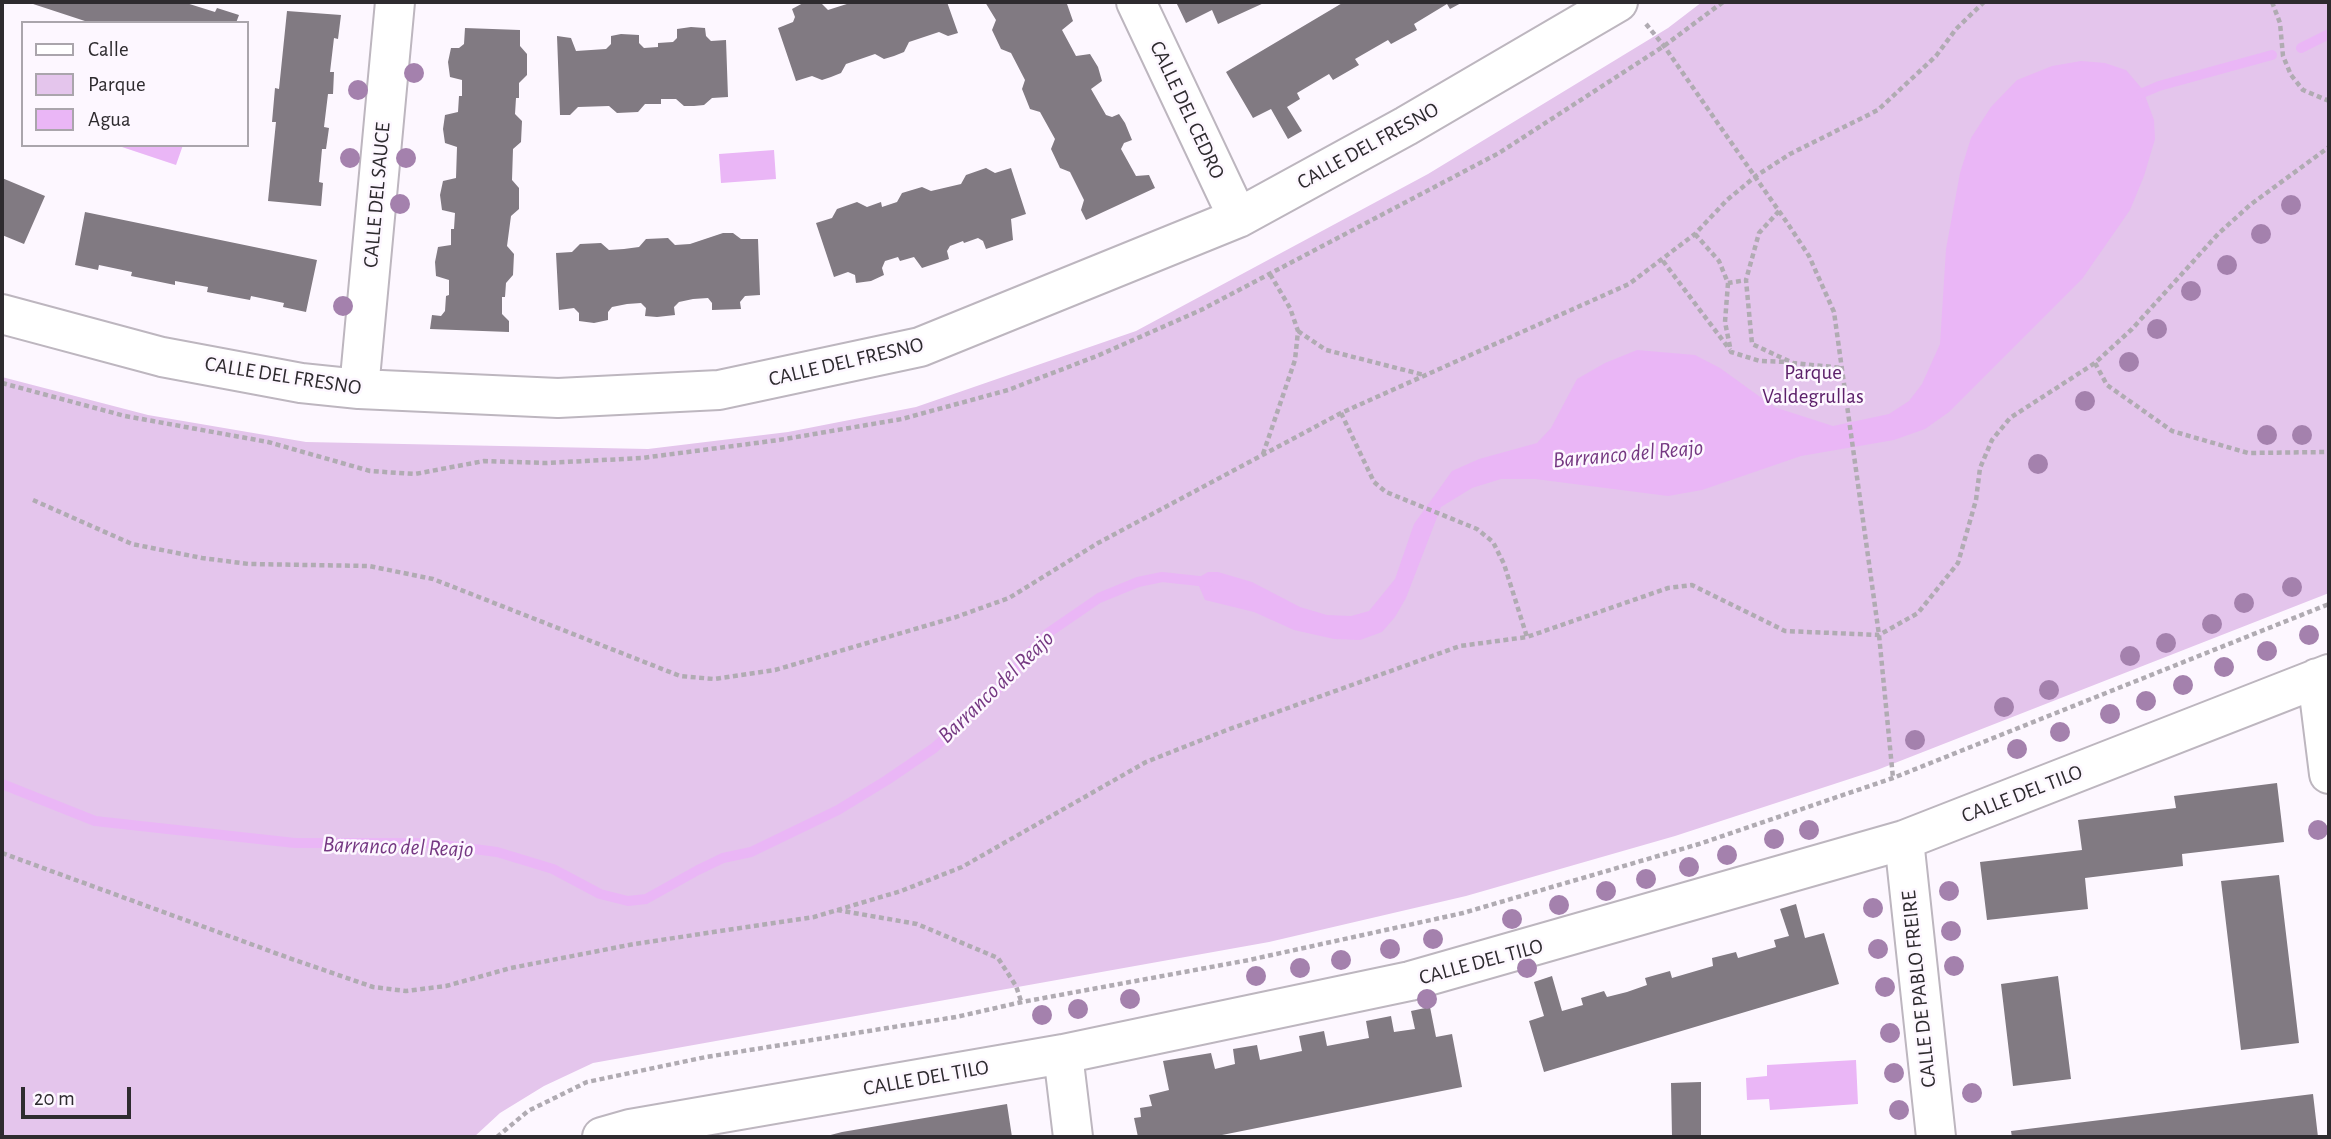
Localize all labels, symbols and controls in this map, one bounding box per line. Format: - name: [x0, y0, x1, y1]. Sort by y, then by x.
- legend: [21, 21, 248, 147]
- street label: CALLE DEL CEDRO: [1144, 37, 1230, 183]
- text: Calle: [88, 39, 129, 60]
- text: Parque: [88, 74, 146, 95]
- street label: CALLE DEL FRESNO: [1293, 97, 1443, 195]
- text: Agua: [88, 109, 131, 130]
- street label: CALLE DEL SAUCE: [358, 121, 396, 269]
- street label: CALLE DEL FRESNO: [766, 332, 926, 392]
- street label: CALLE DEL FRESNO: [203, 351, 363, 401]
- park label: Parque Valdegrullas: [1762, 360, 1864, 410]
- water label: Barranco del Reajo: [1552, 434, 1704, 474]
- water label: Barranco del Reajo: [932, 625, 1060, 749]
- street label: CALLE DEL TILO: [1958, 759, 2086, 829]
- water label: Barranco del Reajo: [322, 831, 474, 863]
- street label: CALLE DE PABLO FREIRE: [1896, 889, 1942, 1089]
- street label: CALLE DEL TILO: [1416, 933, 1546, 991]
- street label: CALLE DEL TILO: [861, 1055, 991, 1101]
- scale bar: [24, 1072, 135, 1116]
- text: 20 m: [34, 1088, 75, 1109]

